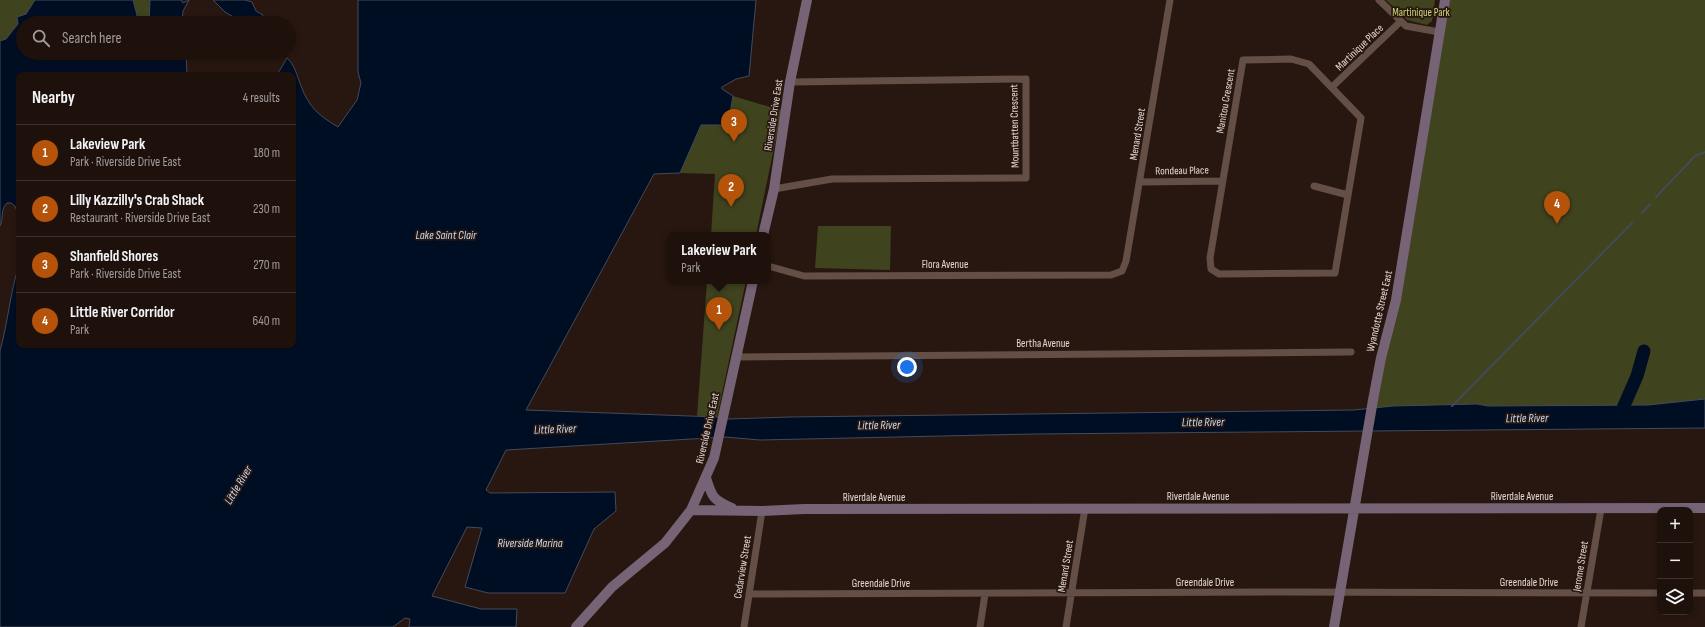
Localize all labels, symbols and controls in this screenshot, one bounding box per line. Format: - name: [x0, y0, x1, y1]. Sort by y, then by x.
- park label: Martinique Park: [1392, 6, 1451, 19]
- search box: [16, 16, 296, 60]
- street label: Martinique Place: [1333, 21, 1386, 73]
- icon: search: [30, 27, 52, 49]
- text: Search here: [62, 29, 122, 48]
- street label: Manitou Crescent: [1213, 67, 1238, 134]
- street label: Riverside Drive East: [761, 78, 786, 152]
- street label: Mountbatten Crescent: [1007, 83, 1022, 168]
- text: Nearby: [32, 88, 75, 108]
- text: 4 results: [243, 90, 280, 106]
- street label: Menard Street: [1127, 107, 1148, 161]
- pin: 3: [721, 109, 747, 142]
- text: Lakeview Park: [70, 135, 145, 154]
- text: 1: [42, 145, 48, 161]
- text: 180 m: [254, 145, 280, 161]
- text: Park · Riverside Drive East: [70, 154, 181, 170]
- street label: Rondeau Place: [1155, 164, 1209, 177]
- pin: 2: [718, 174, 744, 207]
- text: Lilly Kazzilly's Crab Shack: [70, 191, 204, 210]
- pin: 4: [1544, 191, 1570, 224]
- text: 2: [42, 201, 48, 217]
- text: 230 m: [253, 201, 280, 217]
- text: Restaurant · Riverside Drive East: [70, 210, 210, 226]
- water label: Lake Saint Clair: [416, 228, 477, 243]
- popup: [667, 232, 771, 284]
- text: Lakeview Park: [681, 241, 757, 260]
- text: Shanfield Shores: [70, 247, 158, 266]
- text: 3: [42, 257, 48, 273]
- text: 270 m: [253, 257, 280, 273]
- street label: Flora Avenue: [922, 258, 968, 271]
- text: Park: [681, 260, 700, 276]
- text: Park · Riverside Drive East: [70, 266, 181, 282]
- street label: Wyandotte Street East: [1364, 269, 1395, 353]
- pin: 1: [706, 297, 732, 330]
- text: Little River Corridor: [70, 303, 175, 322]
- text: 4: [42, 313, 48, 329]
- text: 640 m: [252, 313, 280, 329]
- text: Park: [70, 322, 89, 338]
- street label: Bertha Avenue: [1016, 337, 1070, 350]
- your location: [897, 357, 917, 377]
- street label: Riverside Drive East: [693, 391, 722, 465]
- water label: Little River: [1506, 411, 1549, 426]
- water label: Little River: [1182, 415, 1225, 430]
- water label: Little River: [858, 418, 901, 433]
- water label: Little River: [534, 421, 577, 438]
- water label: Little River: [221, 463, 256, 507]
- street label: Riverdale Avenue: [1167, 490, 1229, 503]
- street label: Riverdale Avenue: [1491, 490, 1553, 503]
- street label: Riverdale Avenue: [843, 491, 905, 504]
- map controls: [1657, 507, 1693, 615]
- button: +: [1657, 507, 1693, 543]
- street label: Cedarview Street: [731, 534, 754, 599]
- water label: Riverside Marina: [497, 536, 563, 551]
- street label: Menard Street: [1055, 539, 1076, 593]
- street label: Jerome Street: [1570, 539, 1591, 593]
- button: −: [1657, 543, 1693, 579]
- street label: Greendale Drive: [1176, 576, 1234, 589]
- street label: Greendale Drive: [1500, 576, 1558, 589]
- street label: Greendale Drive: [852, 577, 910, 590]
- button: layers: [1657, 579, 1693, 615]

